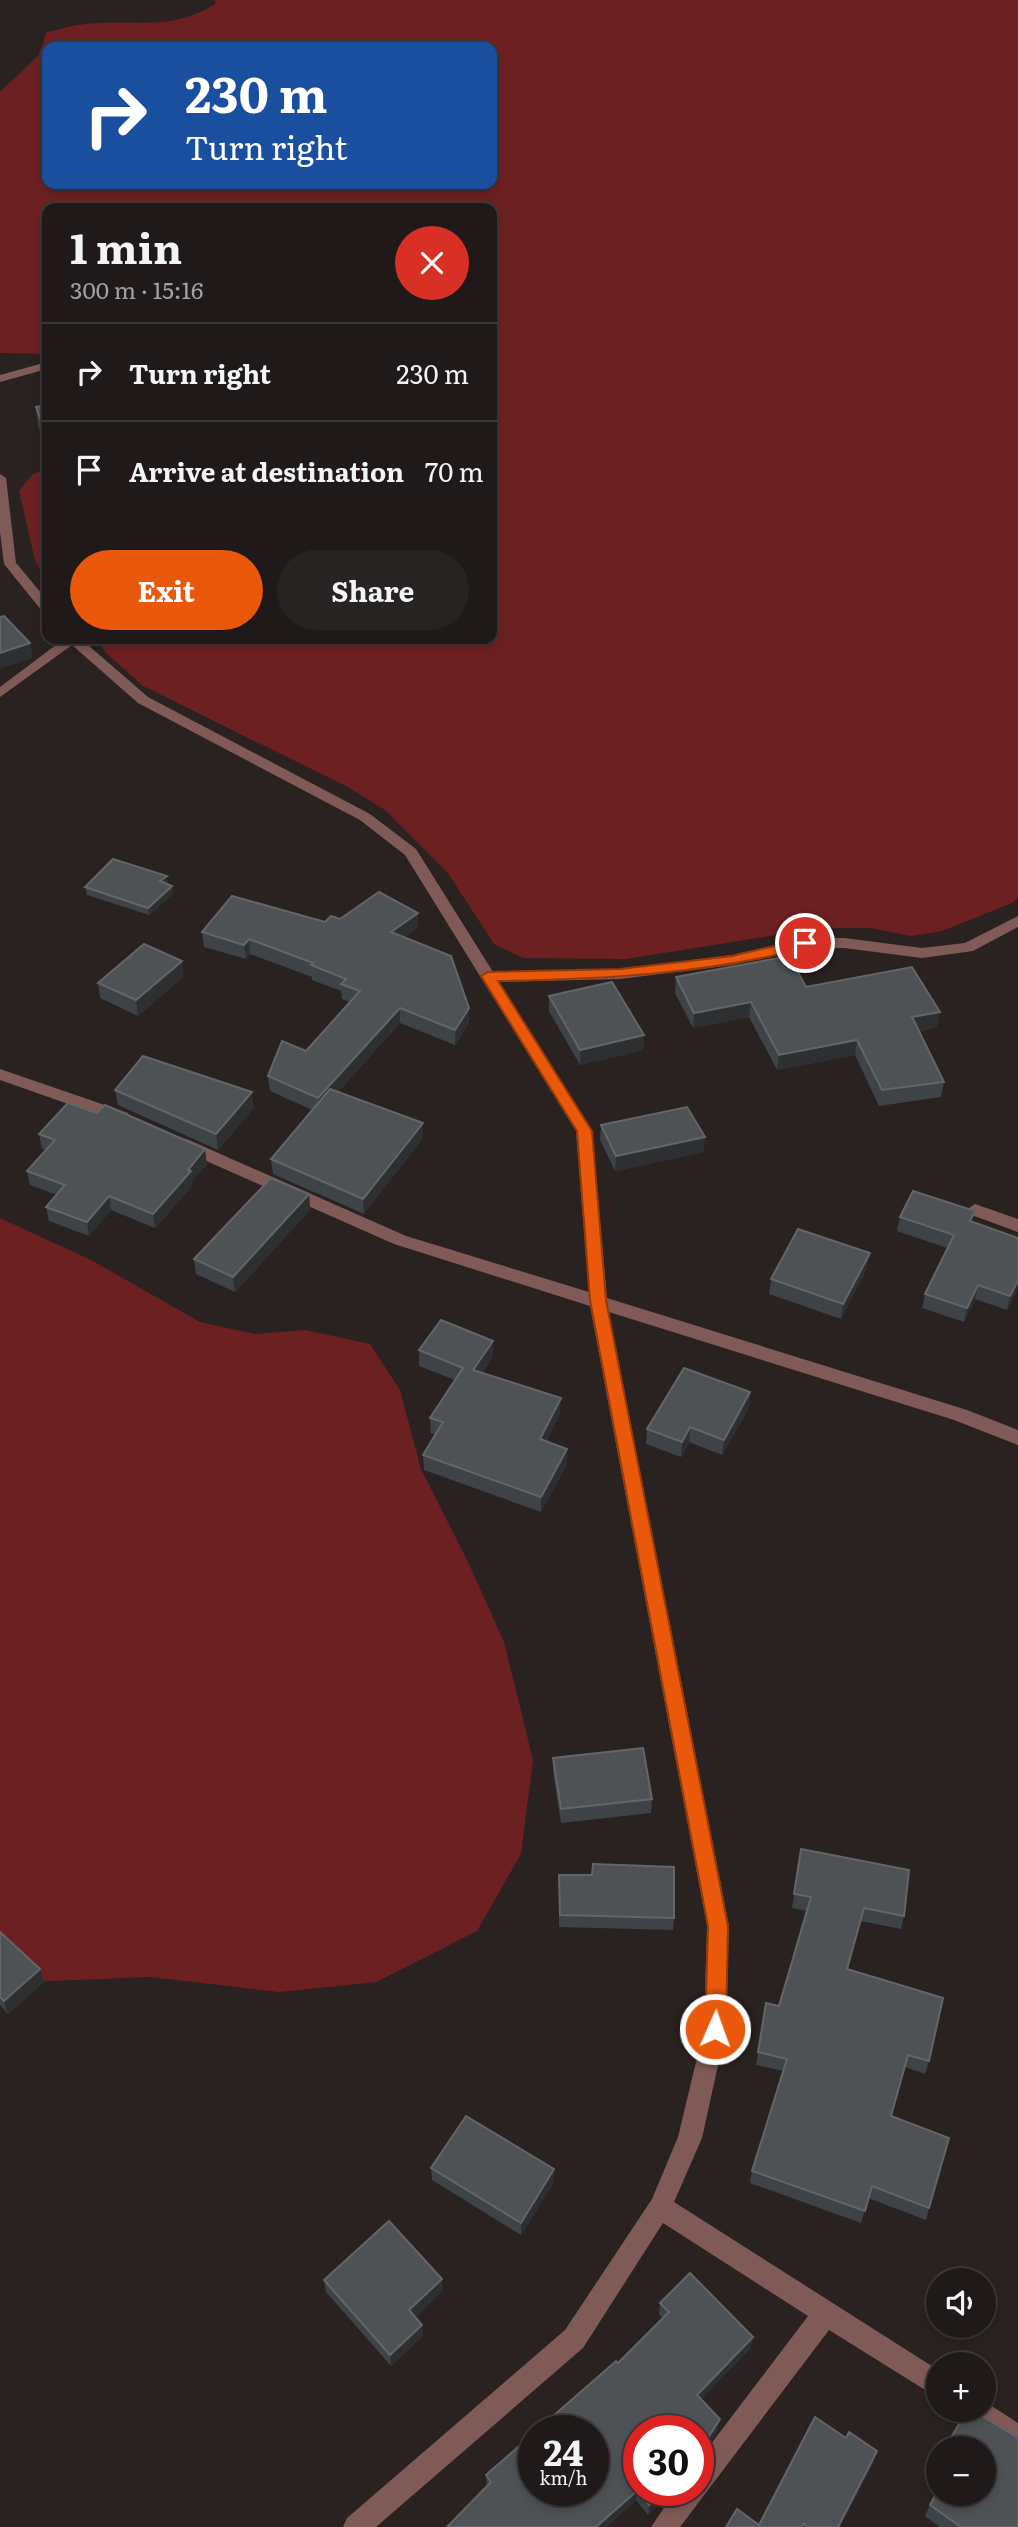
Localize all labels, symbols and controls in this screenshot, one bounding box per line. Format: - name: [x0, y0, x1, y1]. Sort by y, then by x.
- text: 230 m: [185, 55, 328, 128]
- icon: right: [70, 70, 161, 161]
- text: Turn right: [185, 122, 347, 170]
- text: 1 min: [70, 215, 182, 277]
- button: close: [395, 226, 469, 300]
- text: 300 m · 15:16: [70, 272, 203, 306]
- icon: right: [70, 353, 108, 391]
- text: Turn right: [129, 353, 271, 392]
- text: 230 m: [396, 353, 469, 392]
- icon: arrive: [70, 451, 108, 489]
- text: Arrive at destination: [129, 451, 404, 490]
- text: 70 m: [425, 451, 484, 490]
- button: Exit: [70, 550, 263, 630]
- button: Share: [277, 550, 469, 630]
- pin: [775, 913, 835, 973]
- icon: arrive: [786, 924, 824, 962]
- position arrow: [678, 1992, 752, 2066]
- map controls: [926, 2268, 996, 2506]
- button: sound: [926, 2268, 996, 2338]
- button: +: [926, 2352, 996, 2422]
- speed limit sign: 30: [623, 2415, 714, 2506]
- text: 24: [544, 2425, 583, 2477]
- button: −: [926, 2436, 996, 2506]
- text: km/h: [540, 2464, 587, 2491]

